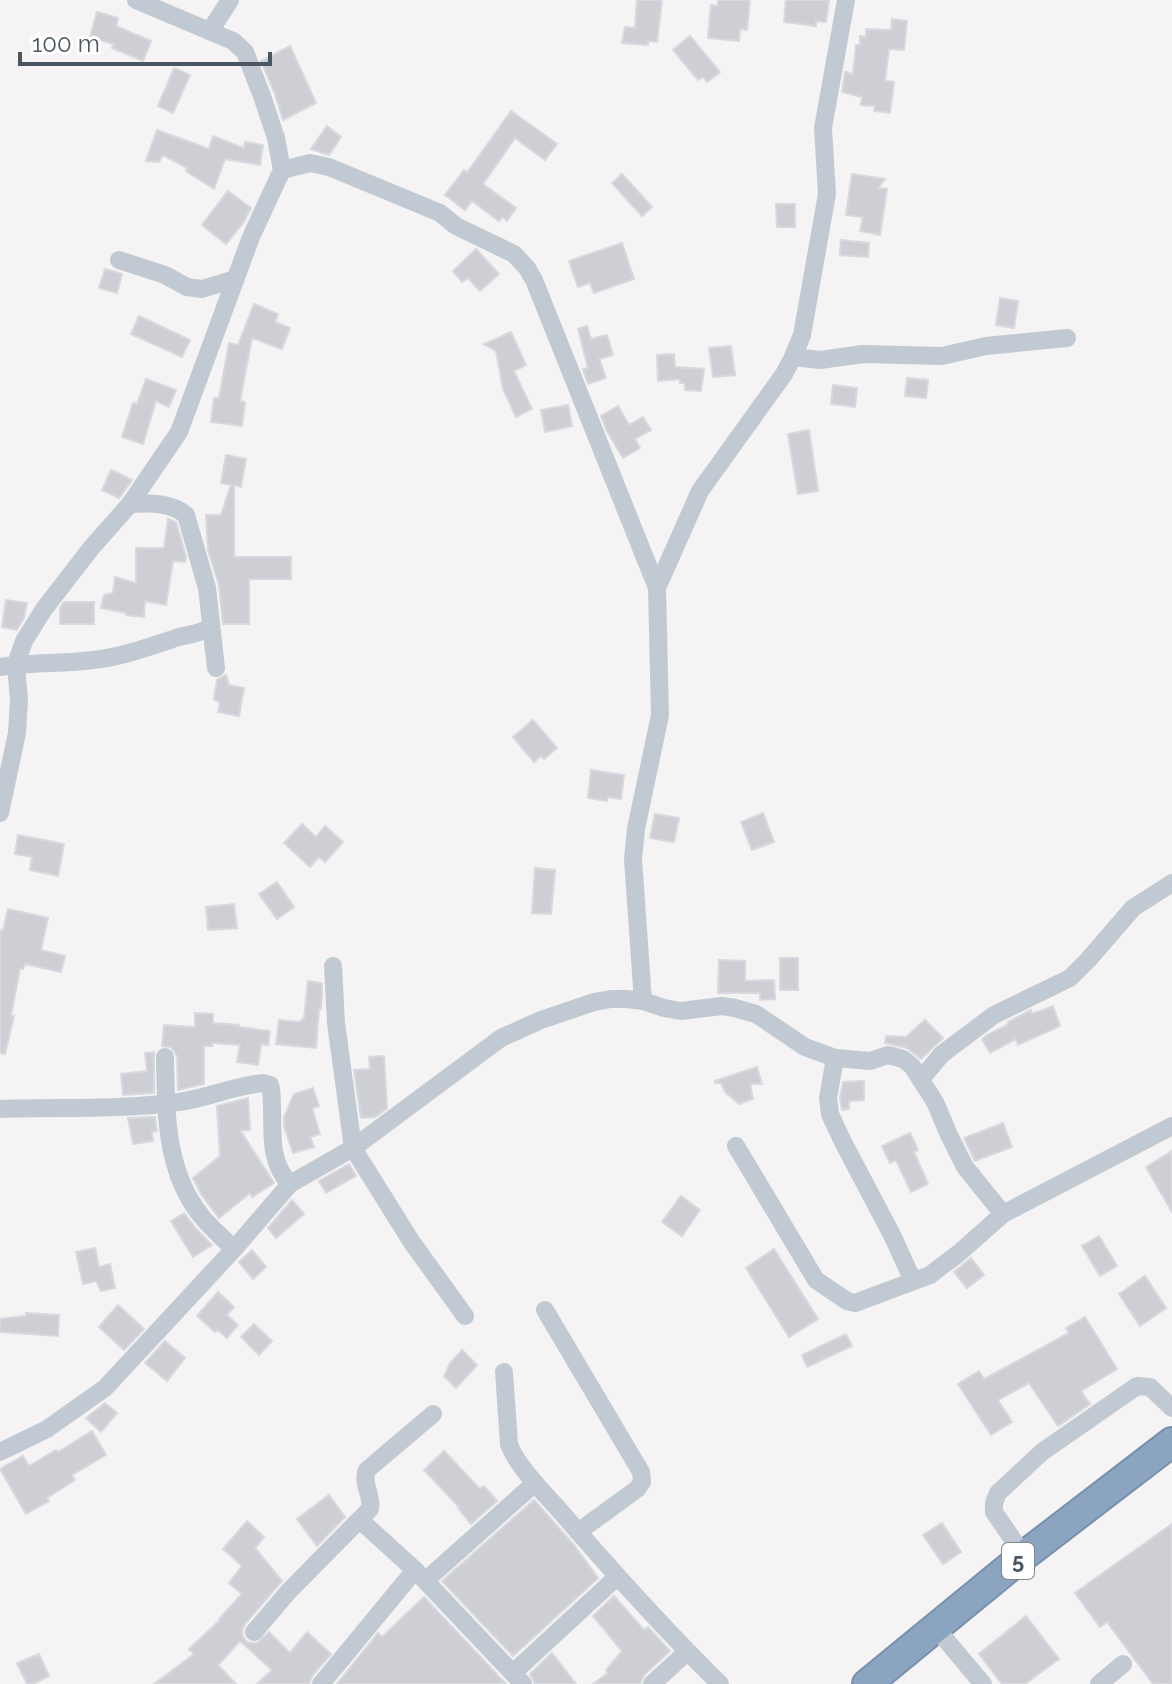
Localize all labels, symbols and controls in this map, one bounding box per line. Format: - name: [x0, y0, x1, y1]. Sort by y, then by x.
- scale bar: [20, 16, 270, 66]
- text: 100 m: [32, 29, 100, 58]
- road number: 5: [1002, 1543, 1034, 1579]

